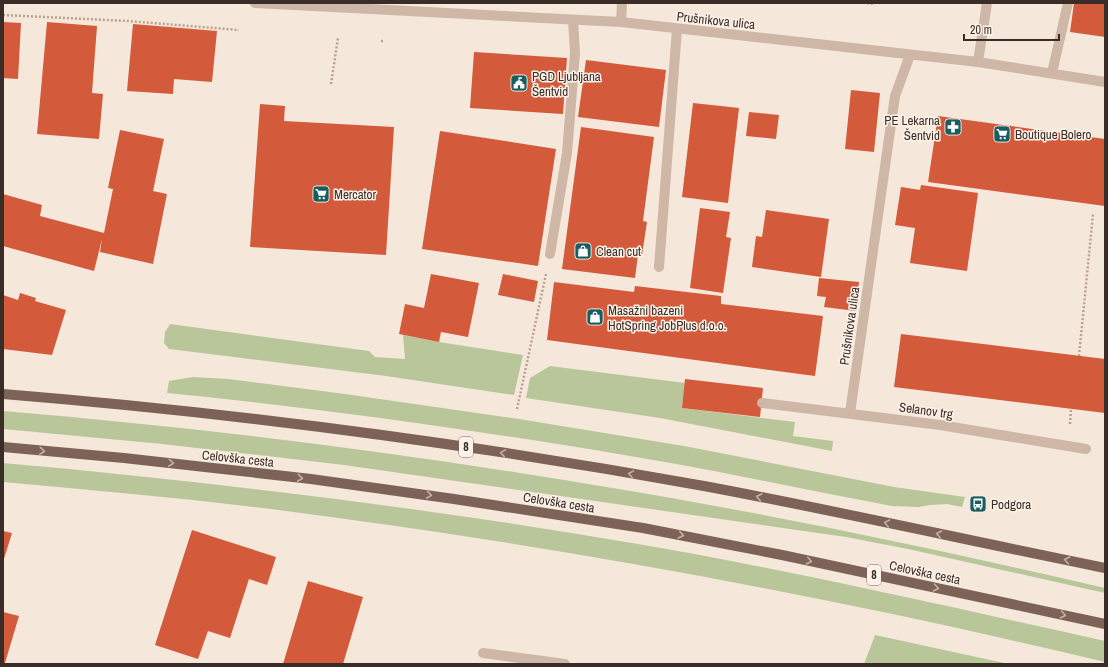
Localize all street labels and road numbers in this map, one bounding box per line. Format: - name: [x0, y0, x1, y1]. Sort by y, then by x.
- street label: Prušnikova ulica: [676, 8, 756, 33]
- street label: Prušnikova ulica: [836, 286, 863, 366]
- street label: Selanov trg: [898, 398, 954, 423]
- road number: 8: [459, 437, 473, 457]
- street label: Celovška cesta: [201, 446, 275, 471]
- street label: Celovška cesta: [522, 488, 596, 517]
- street label: Celovška cesta: [888, 557, 962, 588]
- road number: 8: [867, 565, 881, 585]

